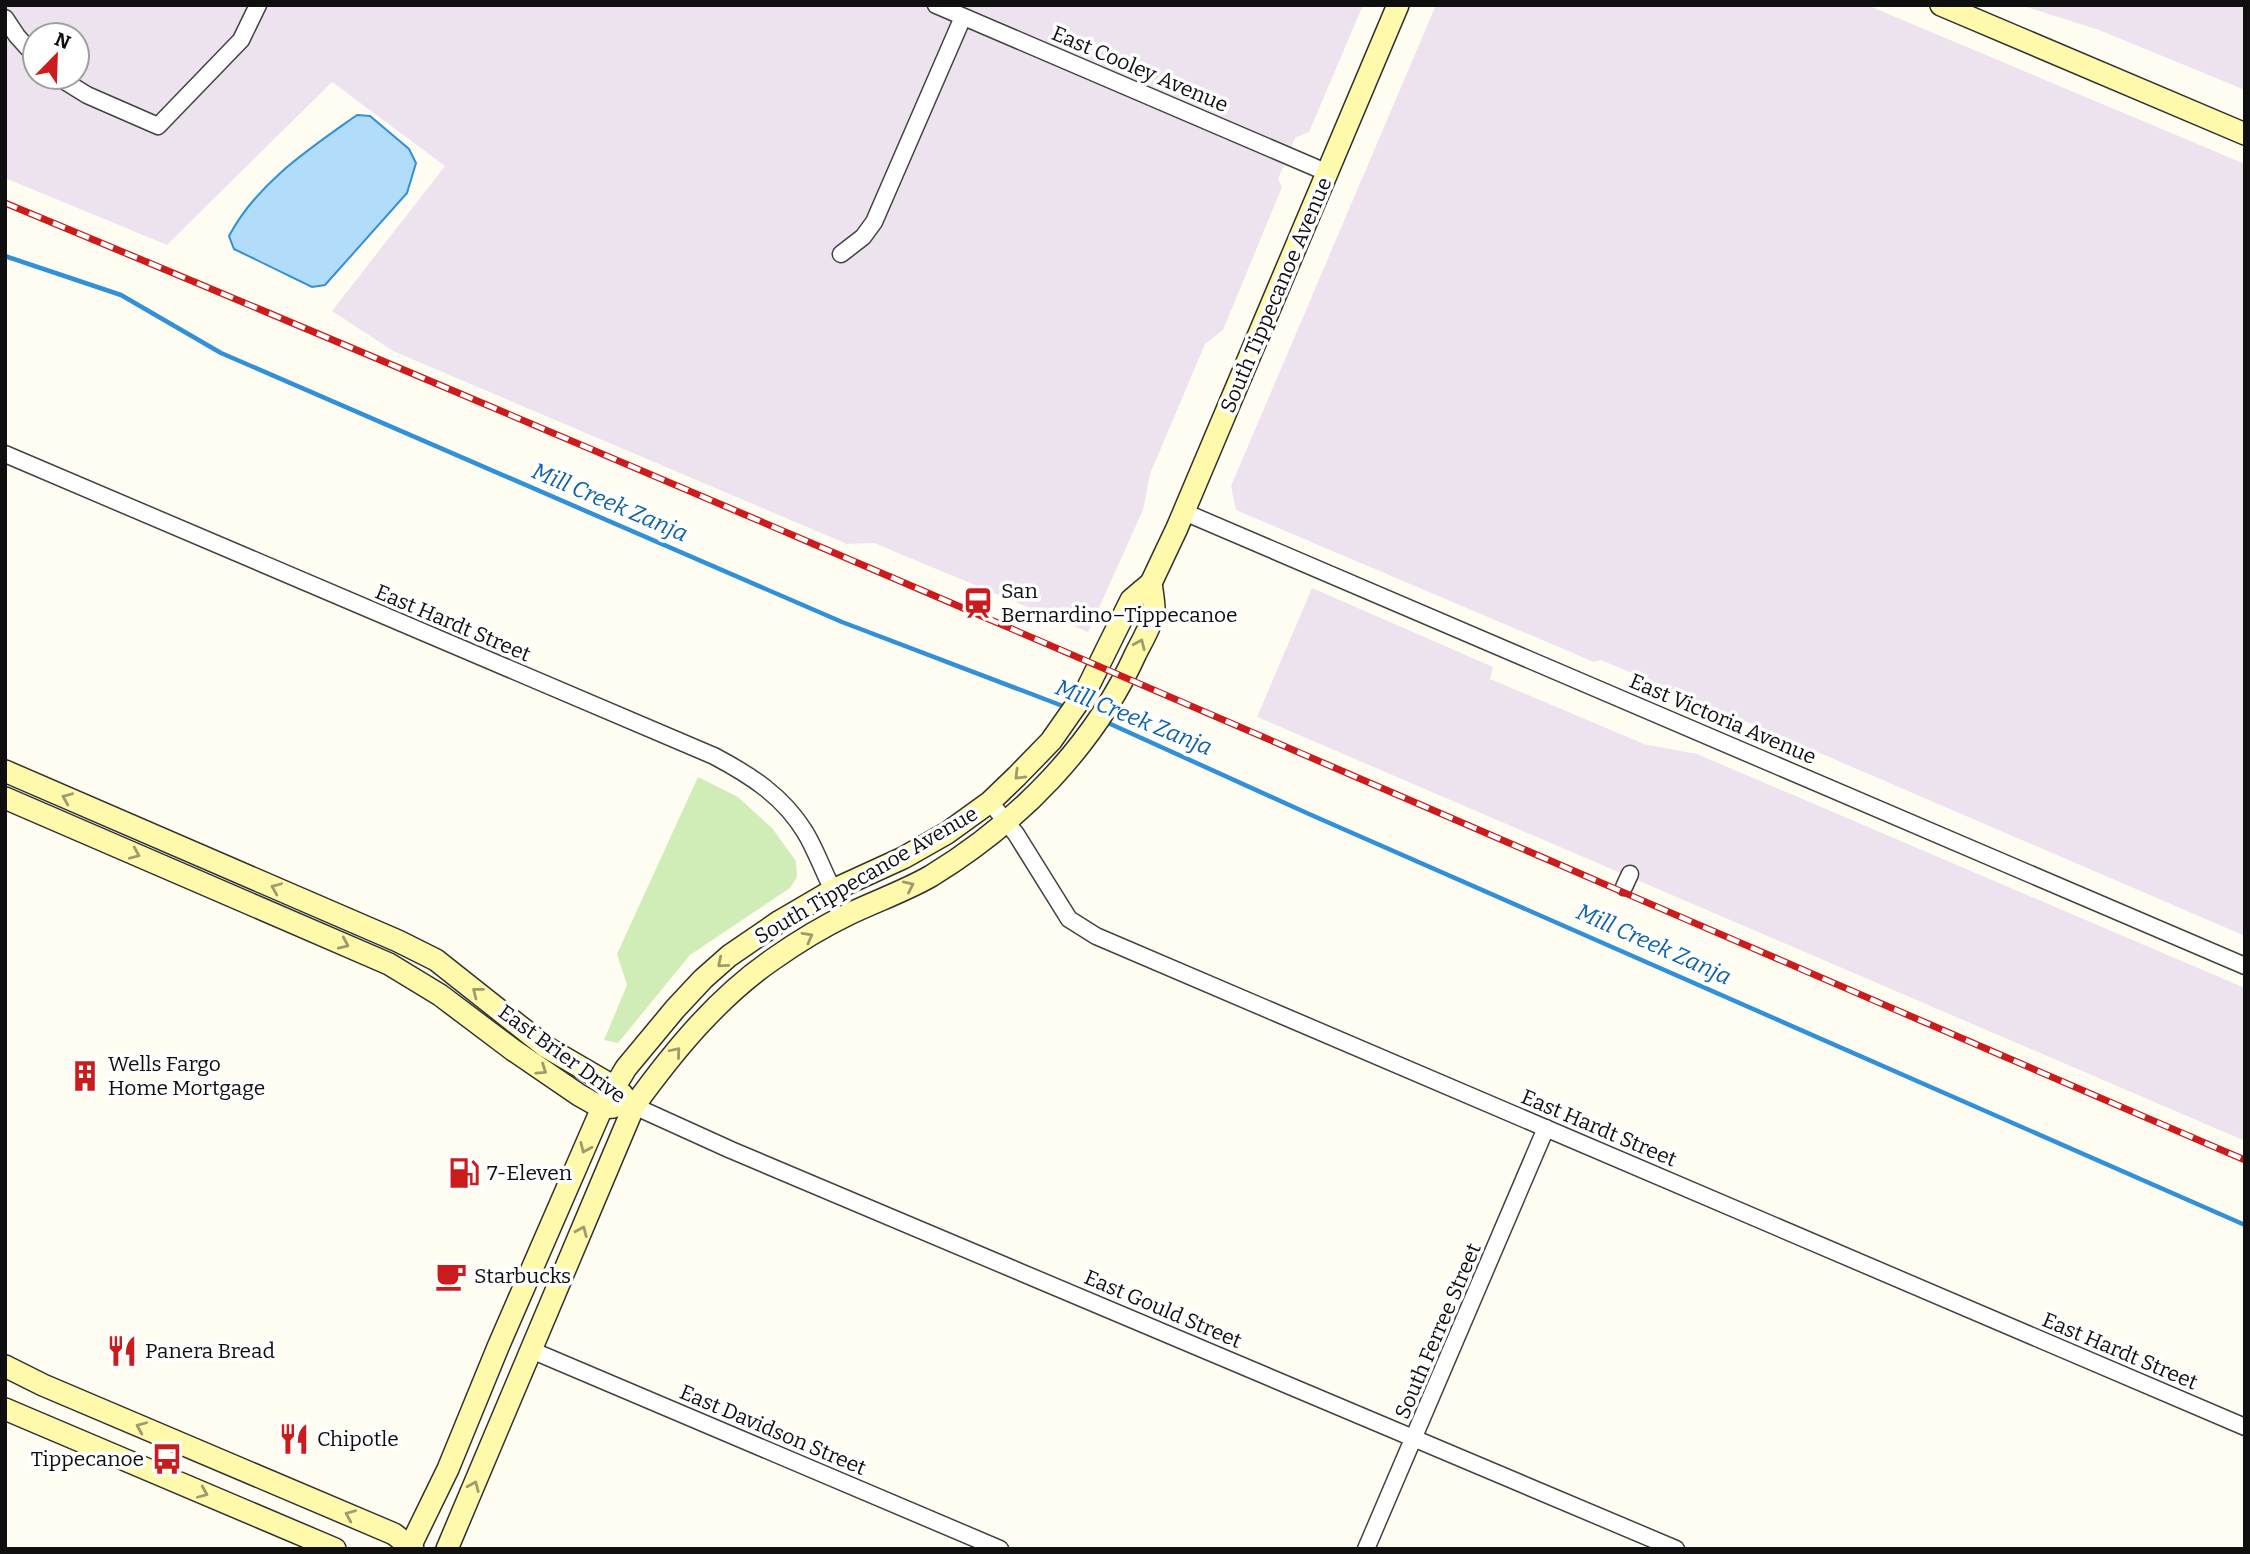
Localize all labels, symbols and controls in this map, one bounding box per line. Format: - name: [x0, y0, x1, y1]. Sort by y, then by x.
- street label: East Cooley Avenue: [1048, 20, 1232, 118]
- north arrow: [21, 21, 91, 91]
- text: N: [51, 27, 74, 54]
- street label: South Tippecanoe Avenue: [1215, 173, 1337, 417]
- water label: Mill Creek Zanja: [528, 457, 692, 547]
- place label: San Bernardino–Tippecanoe: [1001, 578, 1238, 628]
- street label: East Hardt Street: [371, 579, 535, 668]
- station icon: San Bernardino–Tippecanoe: [961, 586, 995, 620]
- one-way arrow: [1132, 639, 1146, 651]
- street label: East Victoria Avenue: [1626, 668, 1820, 770]
- water label: Mill Creek Zanja: [1052, 673, 1216, 761]
- one-way arrow: [1014, 766, 1027, 779]
- one-way arrow: [62, 792, 74, 806]
- street label: South Tippecanoe Avenue: [750, 800, 982, 950]
- one-way arrow: [129, 846, 141, 860]
- one-way arrow: [902, 880, 915, 894]
- one-way arrow: [271, 882, 283, 896]
- water label: Mill Creek Zanja: [1572, 897, 1736, 991]
- one-way arrow: [800, 932, 813, 945]
- one-way arrow: [337, 936, 349, 950]
- one-way arrow: [717, 955, 730, 967]
- one-way arrow: [472, 987, 485, 1000]
- street label: East Brier Drive: [493, 999, 631, 1109]
- one-way arrow: [668, 1047, 680, 1060]
- place label: Wells Fargo Home Mortgage: [108, 1051, 265, 1101]
- building icon: Wells Fargo Home Mortgage: [68, 1059, 102, 1093]
- one-way arrow: [534, 1062, 547, 1074]
- street label: East Hardt Street: [1517, 1084, 1681, 1173]
- one-way arrow: [579, 1141, 593, 1153]
- fuel station icon: 7-Eleven: [447, 1156, 481, 1190]
- place label: 7-Eleven: [487, 1160, 572, 1186]
- one-way arrow: [574, 1226, 588, 1239]
- street label: South Ferree Street: [1389, 1239, 1487, 1423]
- cafe icon: Starbucks: [434, 1259, 468, 1293]
- place label: Starbucks: [474, 1263, 571, 1289]
- street label: East Gould Street: [1080, 1264, 1246, 1354]
- street label: East Hardt Street: [2038, 1307, 2202, 1396]
- restaurant icon: Panera Bread: [105, 1334, 139, 1368]
- place label: Panera Bread: [145, 1338, 275, 1364]
- street label: East Davidson Street: [676, 1379, 871, 1481]
- one-way arrow: [136, 1421, 148, 1435]
- restaurant icon: Chipotle: [277, 1422, 311, 1456]
- place label: Chipotle: [317, 1426, 399, 1452]
- bus stop icon: Tippecanoe: [150, 1442, 184, 1476]
- place label: Tippecanoe: [31, 1446, 144, 1472]
- one-way arrow: [466, 1481, 480, 1493]
- one-way arrow: [196, 1485, 209, 1499]
- one-way arrow: [345, 1510, 357, 1524]

